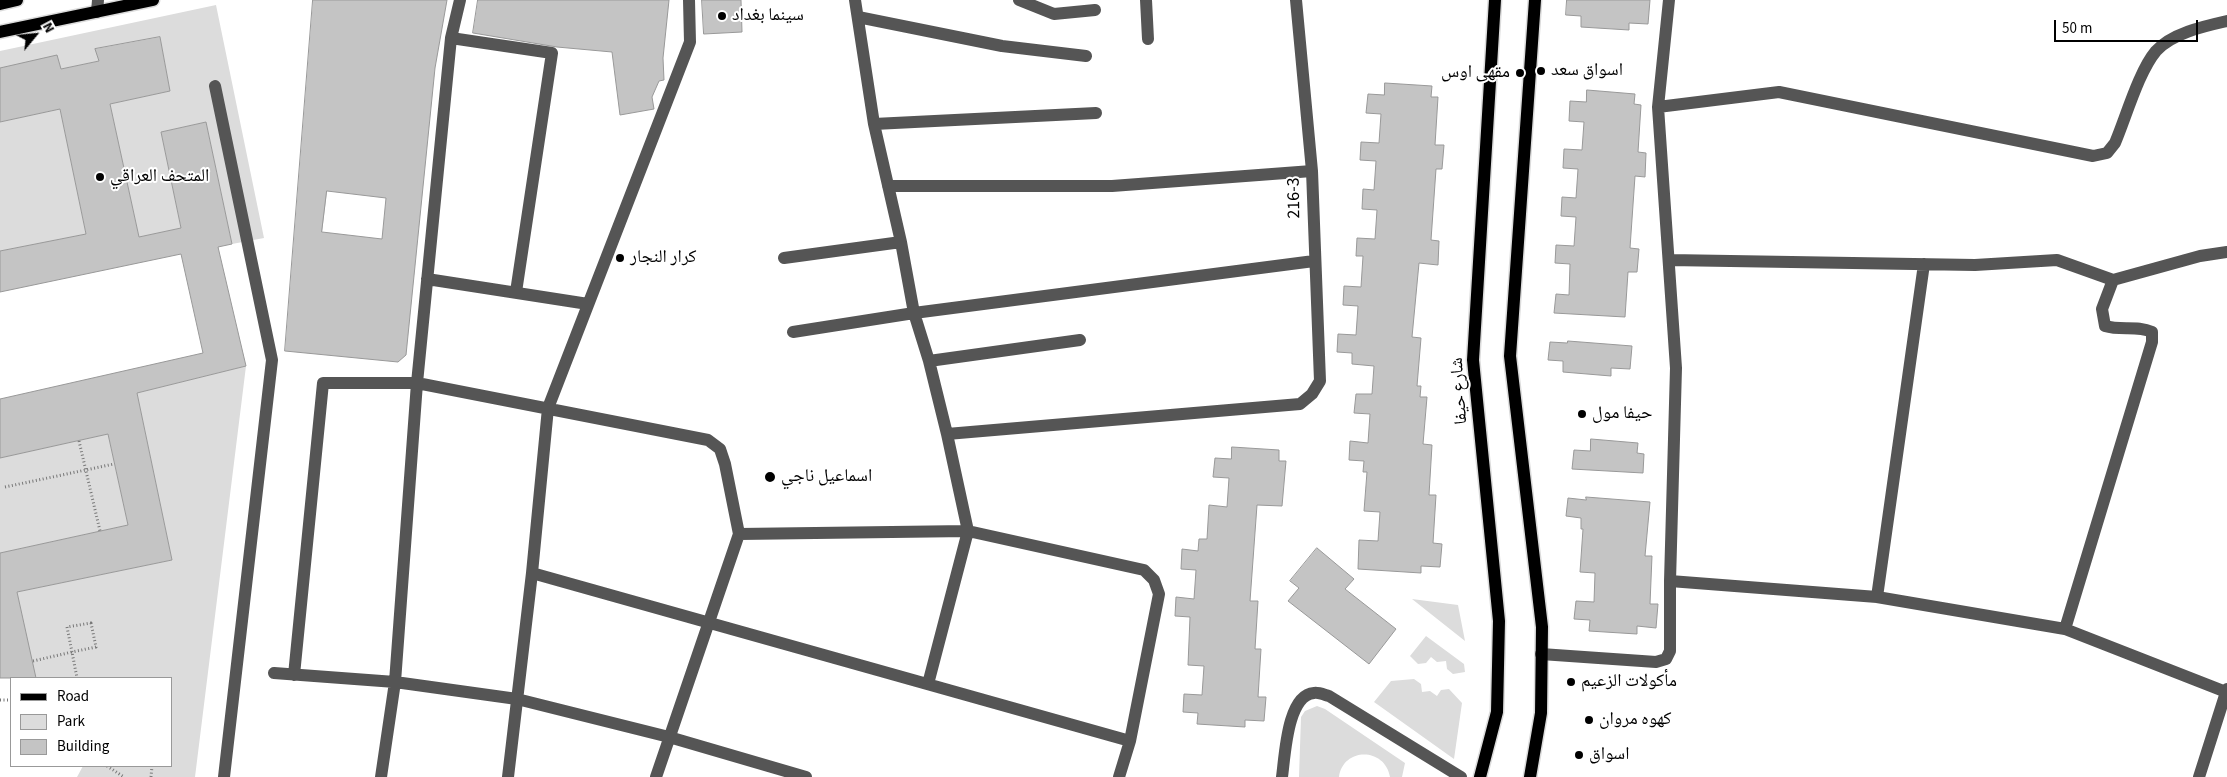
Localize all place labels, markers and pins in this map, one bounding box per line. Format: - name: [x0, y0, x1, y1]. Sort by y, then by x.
- place label: سينما بغداد: [732, 5, 804, 27]
- marker: سينما بغداد: [716, 10, 728, 22]
- place label: اسواق سعد: [1551, 60, 1623, 82]
- place label: مقهى اوس: [1441, 62, 1510, 84]
- marker: اسواق سعد: [1535, 65, 1547, 77]
- marker: مقهى اوس: [1514, 67, 1526, 79]
- place label: المتحف العراقي: [110, 166, 209, 188]
- marker: المتحف العراقي: [94, 171, 106, 183]
- place label: كرار النجار: [630, 247, 696, 269]
- marker: كرار النجار: [614, 252, 626, 264]
- place label: حيفا مول: [1592, 403, 1652, 425]
- marker: حيفا مول: [1576, 408, 1588, 420]
- place label: اسماعيل ناجي: [781, 466, 872, 488]
- marker: اسماعيل ناجي: [763, 470, 777, 484]
- place label: مأكولات الزعيم: [1581, 671, 1677, 693]
- marker: مأكولات الزعيم: [1565, 676, 1577, 688]
- place label: كهوه مروان: [1599, 709, 1671, 731]
- marker: كهوه مروان: [1583, 714, 1595, 726]
- place label: اسواق: [1589, 744, 1629, 766]
- marker: اسواق: [1573, 749, 1585, 761]

